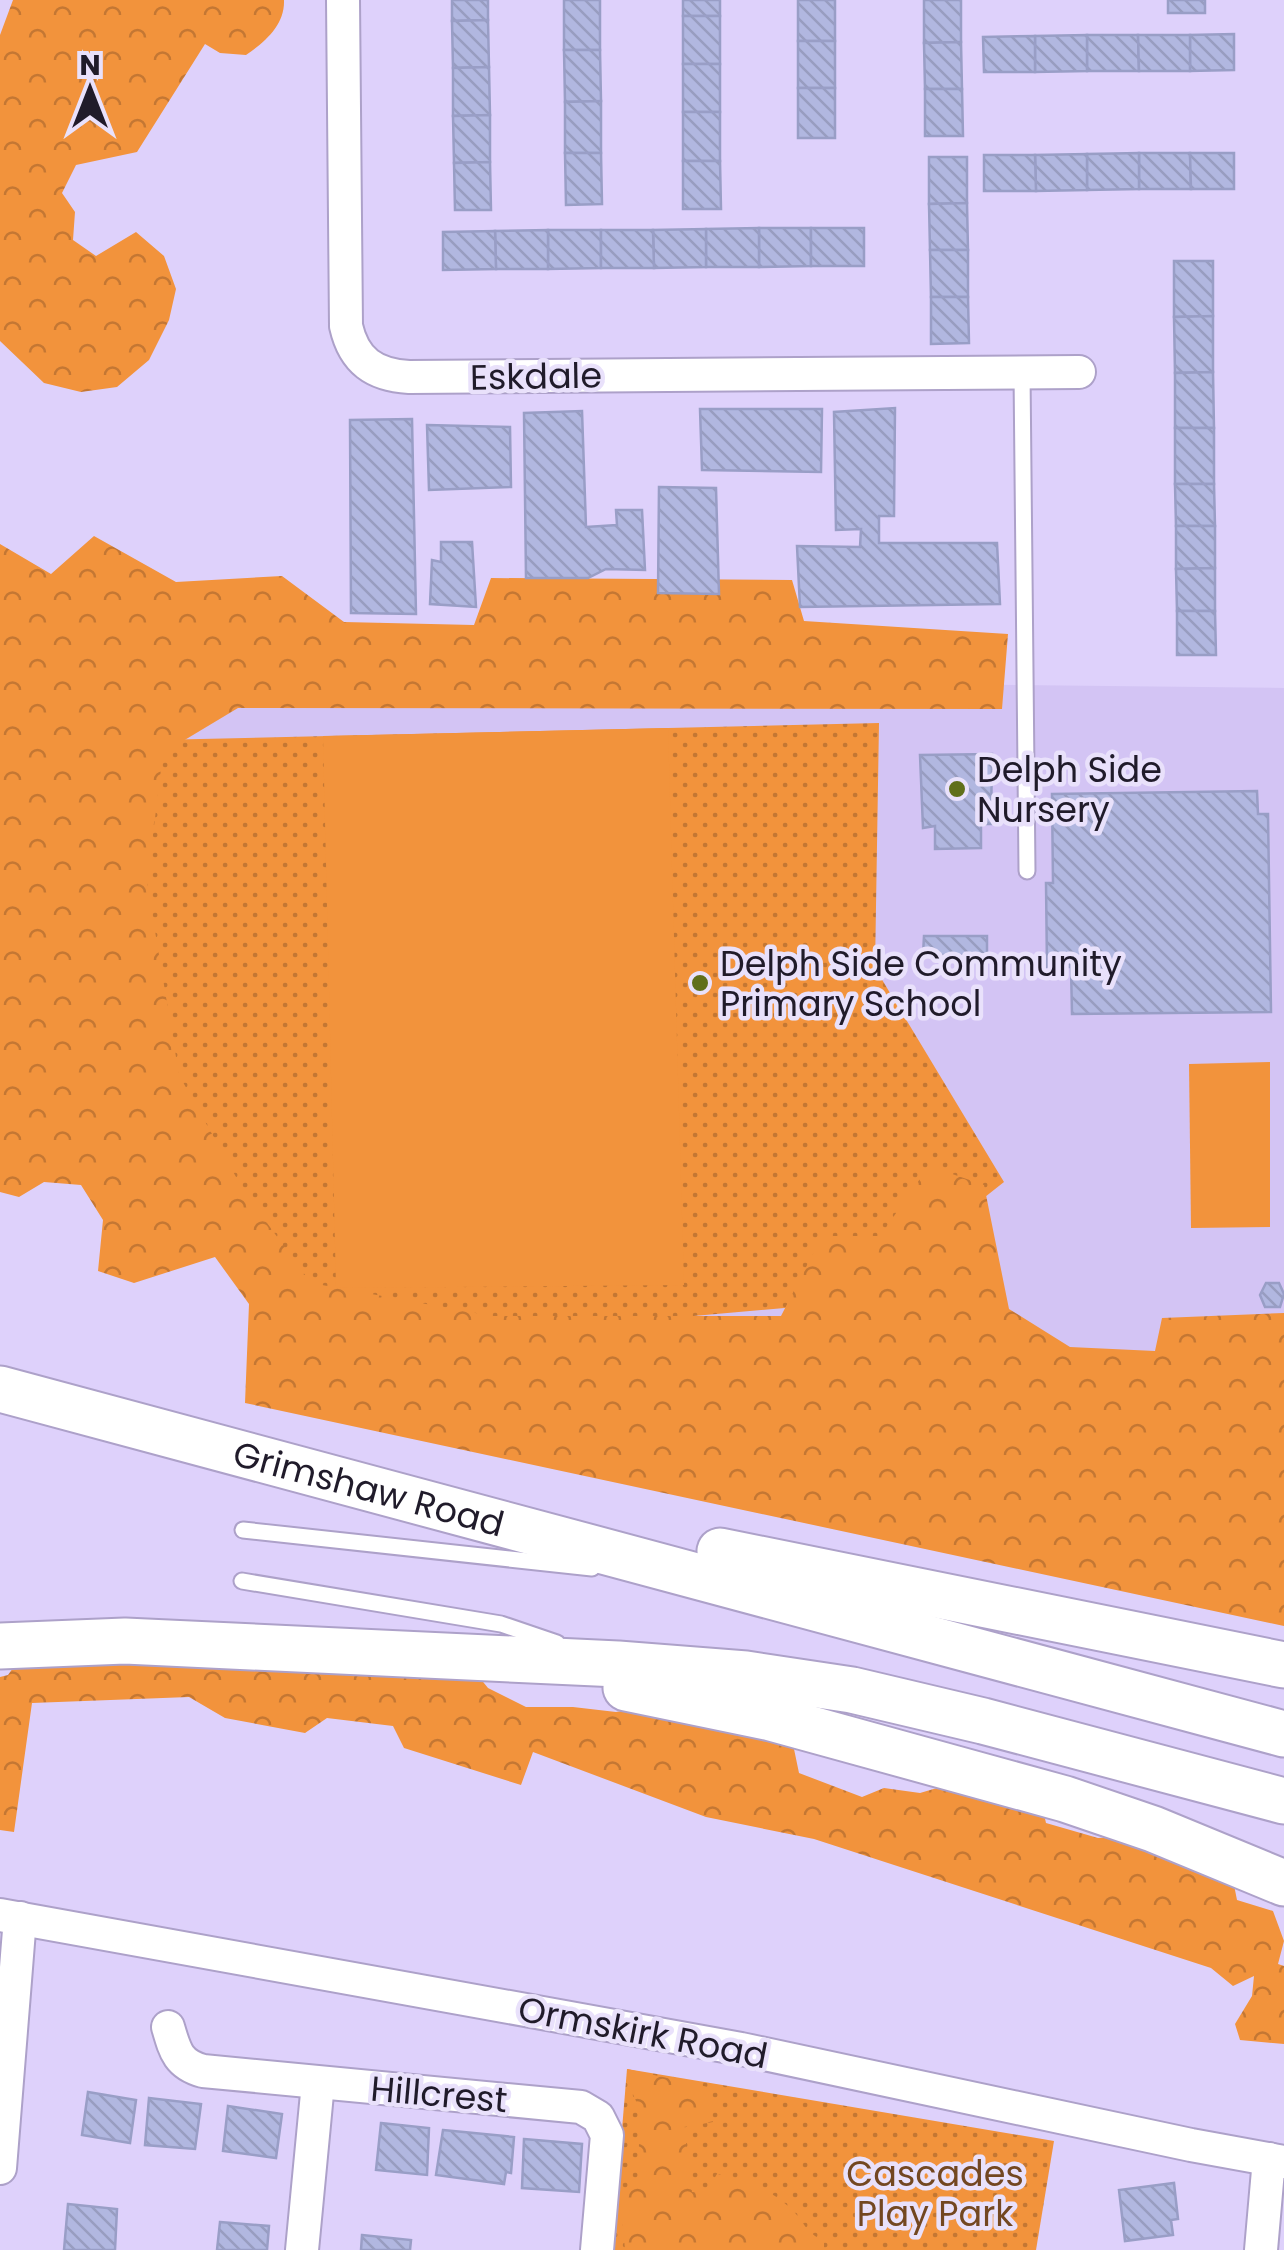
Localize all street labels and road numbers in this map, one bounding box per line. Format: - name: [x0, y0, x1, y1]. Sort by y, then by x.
- street label: Eskdale: [470, 350, 602, 402]
- street label: Grimshaw Road: [228, 1428, 510, 1548]
- street label: Ormskirk Road: [514, 1984, 772, 2080]
- street label: Hillcrest: [369, 2064, 509, 2124]

